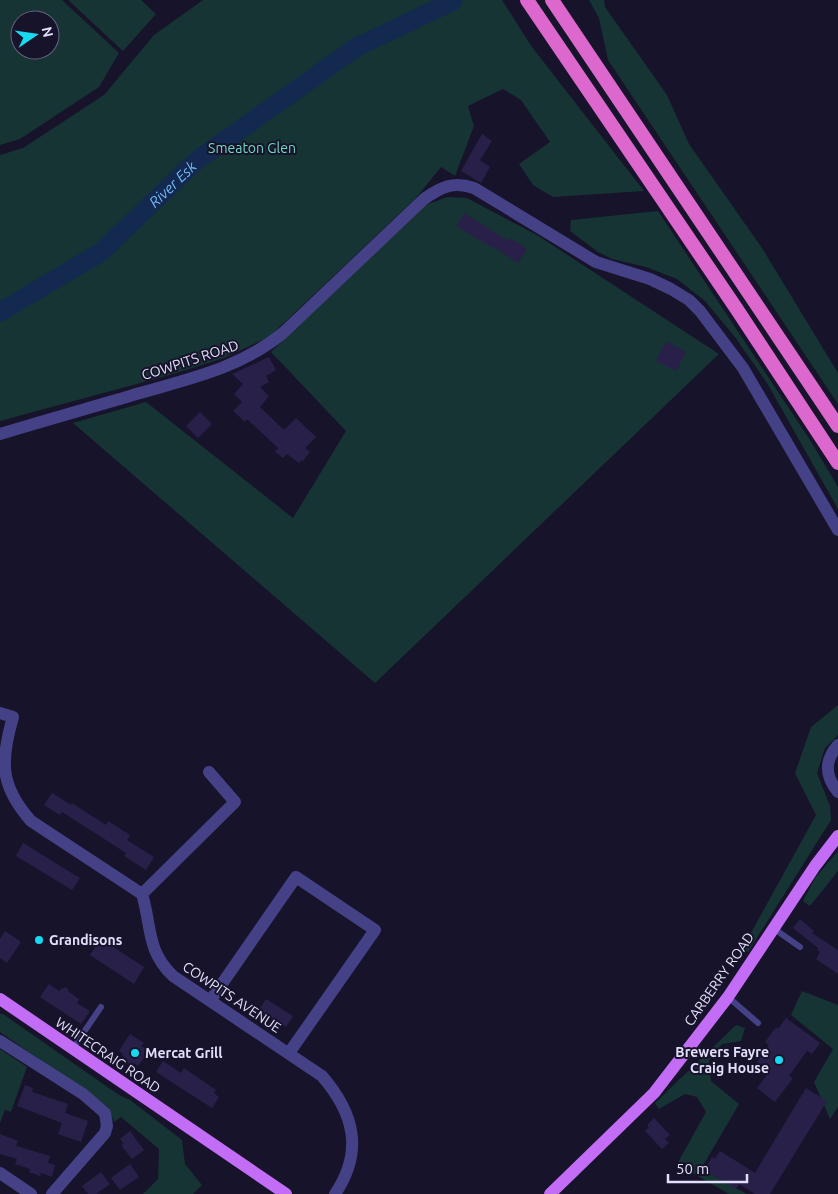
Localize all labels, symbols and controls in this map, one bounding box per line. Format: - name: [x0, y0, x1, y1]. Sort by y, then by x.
- north arrow: [10, 10, 60, 60]
- text: N: [39, 25, 57, 39]
- park label: Smeaton Glen: [208, 140, 296, 156]
- water label: River Esk: [145, 157, 200, 210]
- street label: COWPITS ROAD: [140, 337, 241, 383]
- street label: CARBERRY ROAD: [681, 929, 757, 1029]
- place label: Grandisons: [49, 932, 123, 948]
- marker: Grandisons: [33, 934, 45, 946]
- street label: COWPITS AVENUE: [180, 958, 284, 1036]
- street label: WHITECRAIG ROAD: [53, 1014, 164, 1096]
- place label: Brewers Fayre Craig House: [675, 1044, 769, 1076]
- place label: Mercat Grill: [145, 1045, 223, 1061]
- marker: Mercat Grill: [129, 1047, 141, 1059]
- marker: Brewers Fayre Craig House: [773, 1054, 785, 1066]
- scale bar: [668, 1152, 747, 1184]
- text: 50 m: [676, 1160, 709, 1177]

